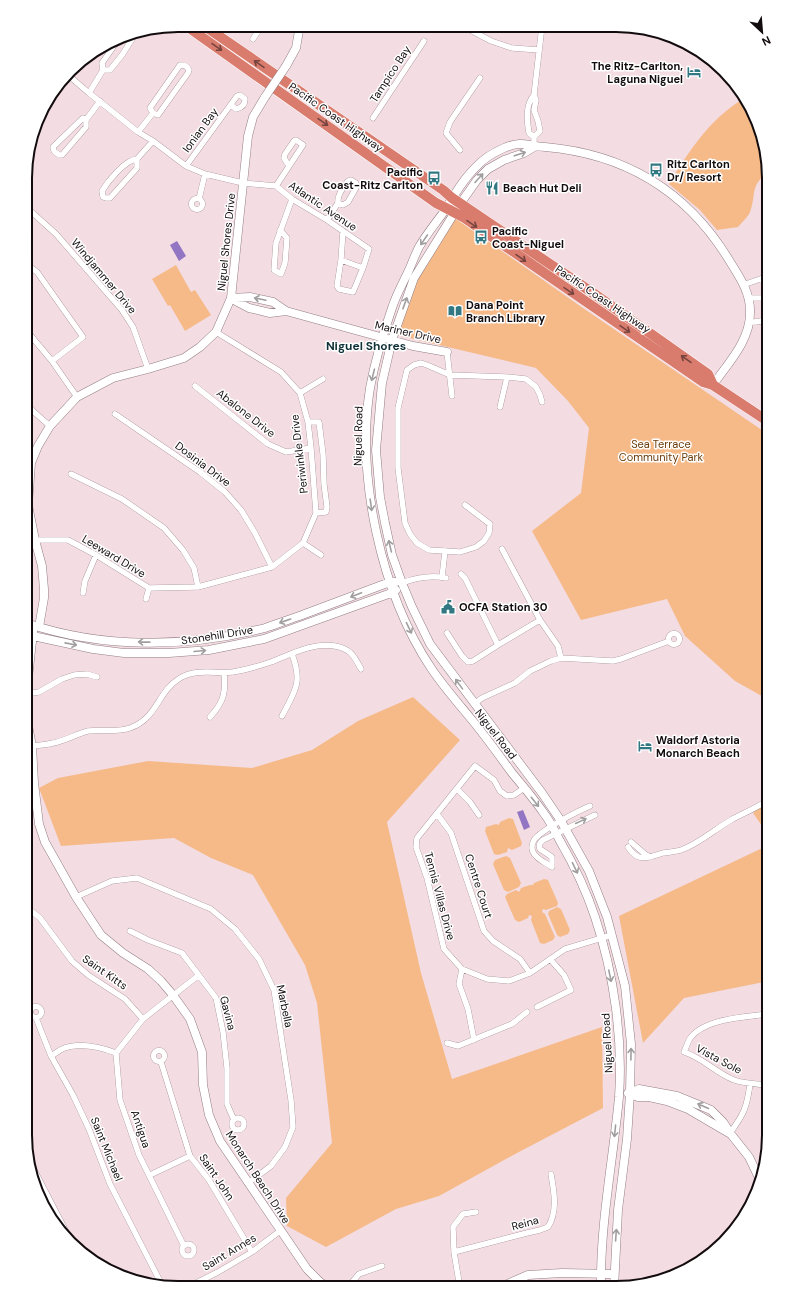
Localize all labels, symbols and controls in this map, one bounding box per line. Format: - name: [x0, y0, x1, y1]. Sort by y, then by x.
- north arrow: [742, 12, 782, 52]
- text: N: [760, 33, 773, 49]
- one-way arrow: [211, 43, 222, 51]
- street label: Tampico Bay: [366, 43, 414, 105]
- place label: The Ritz-Carlton, Laguna Niguel: [591, 59, 683, 86]
- one-way arrow: [254, 60, 265, 68]
- hotel icon: The Ritz-Carlton, Laguna Niguel: [686, 64, 702, 80]
- street label: Pacific Coast Highway: [286, 79, 386, 155]
- street label: Ionian Bay: [179, 105, 221, 155]
- one-way arrow: [317, 118, 328, 126]
- one-way arrow: [513, 150, 526, 157]
- place label: Ritz Carlton Dr/ Resort: [667, 157, 730, 184]
- bus stop icon: Ritz Carlton Dr/ Resort: [648, 162, 664, 178]
- place label: Pacific Coast-Ritz Carlton: [322, 165, 423, 192]
- bus stop icon: Pacific Coast-Ritz Carlton: [426, 170, 442, 186]
- one-way arrow: [474, 174, 483, 184]
- street label: Atlantic Avenue: [286, 178, 360, 234]
- restaurant icon: Beach Hut Deli: [484, 180, 500, 196]
- place label: Beach Hut Deli: [503, 181, 581, 195]
- street label: Niguel Shores Drive: [214, 192, 238, 292]
- one-way arrow: [466, 220, 477, 228]
- place label: Pacific Coast-Niguel: [492, 224, 564, 251]
- bus stop icon: Pacific Coast-Niguel: [473, 229, 489, 245]
- one-way arrow: [420, 234, 428, 246]
- street label: Windjammer Drive: [68, 235, 140, 317]
- one-way arrow: [515, 254, 526, 262]
- street label: Pacific Coast Highway: [553, 262, 653, 336]
- one-way arrow: [563, 287, 575, 295]
- one-way arrow: [254, 295, 267, 303]
- one-way arrow: [401, 297, 409, 309]
- place label: Dana Point Branch Library: [466, 298, 546, 325]
- library icon: Dana Point Branch Library: [447, 303, 463, 319]
- street label: Mariner Drive: [374, 318, 442, 346]
- one-way arrow: [620, 325, 631, 333]
- district label: Niguel Shores: [326, 338, 406, 354]
- one-way arrow: [681, 355, 692, 363]
- one-way arrow: [369, 369, 377, 382]
- street label: Abalone Drive: [214, 386, 278, 440]
- street label: Niguel Road: [350, 406, 366, 466]
- street label: Periwinkle Drive: [287, 414, 311, 494]
- park label: Sea Terrace Community Park: [619, 437, 704, 464]
- street label: Dosinia Drive: [172, 438, 234, 490]
- one-way arrow: [367, 498, 375, 511]
- street label: Leeward Drive: [80, 532, 148, 580]
- one-way arrow: [386, 540, 394, 553]
- one-way arrow: [351, 591, 363, 599]
- public building icon: OCFA Station 30: [440, 599, 456, 615]
- place label: OCFA Station 30: [459, 600, 548, 614]
- one-way arrow: [280, 617, 292, 625]
- street label: Stonehill Drive: [180, 622, 254, 648]
- one-way arrow: [406, 622, 413, 634]
- one-way arrow: [138, 638, 151, 646]
- one-way arrow: [64, 641, 77, 649]
- one-way arrow: [193, 647, 206, 654]
- one-way arrow: [455, 678, 463, 689]
- street label: Niguel Road: [472, 706, 520, 762]
- place label: Waldorf Astoria Monarch Beach: [656, 733, 740, 760]
- hotel icon: Waldorf Astoria Monarch Beach: [637, 738, 653, 754]
- one-way arrow: [531, 797, 540, 808]
- one-way arrow: [574, 817, 586, 824]
- street label: Tennis Villas Drive: [422, 850, 458, 942]
- street label: Centre Court: [462, 852, 496, 920]
- one-way arrow: [571, 862, 579, 874]
- street label: Saint Kitts: [80, 951, 130, 993]
- one-way arrow: [606, 969, 614, 982]
- street label: Marbella: [274, 983, 296, 1029]
- street label: Gavina: [217, 994, 239, 1032]
- street label: Niguel Road: [598, 1013, 616, 1073]
- street label: Vista Sole: [694, 1041, 744, 1077]
- one-way arrow: [627, 1048, 635, 1061]
- one-way arrow: [698, 1102, 710, 1109]
- street label: Antigua: [128, 1108, 154, 1150]
- street label: Saint Michael: [88, 1115, 126, 1183]
- one-way arrow: [612, 1124, 619, 1137]
- street label: Monarch Beach Drive: [223, 1128, 293, 1226]
- street label: Saint John: [196, 1151, 238, 1203]
- street label: Reina: [510, 1213, 540, 1233]
- one-way arrow: [613, 1229, 620, 1242]
- street label: Saint Annes: [200, 1230, 258, 1274]

